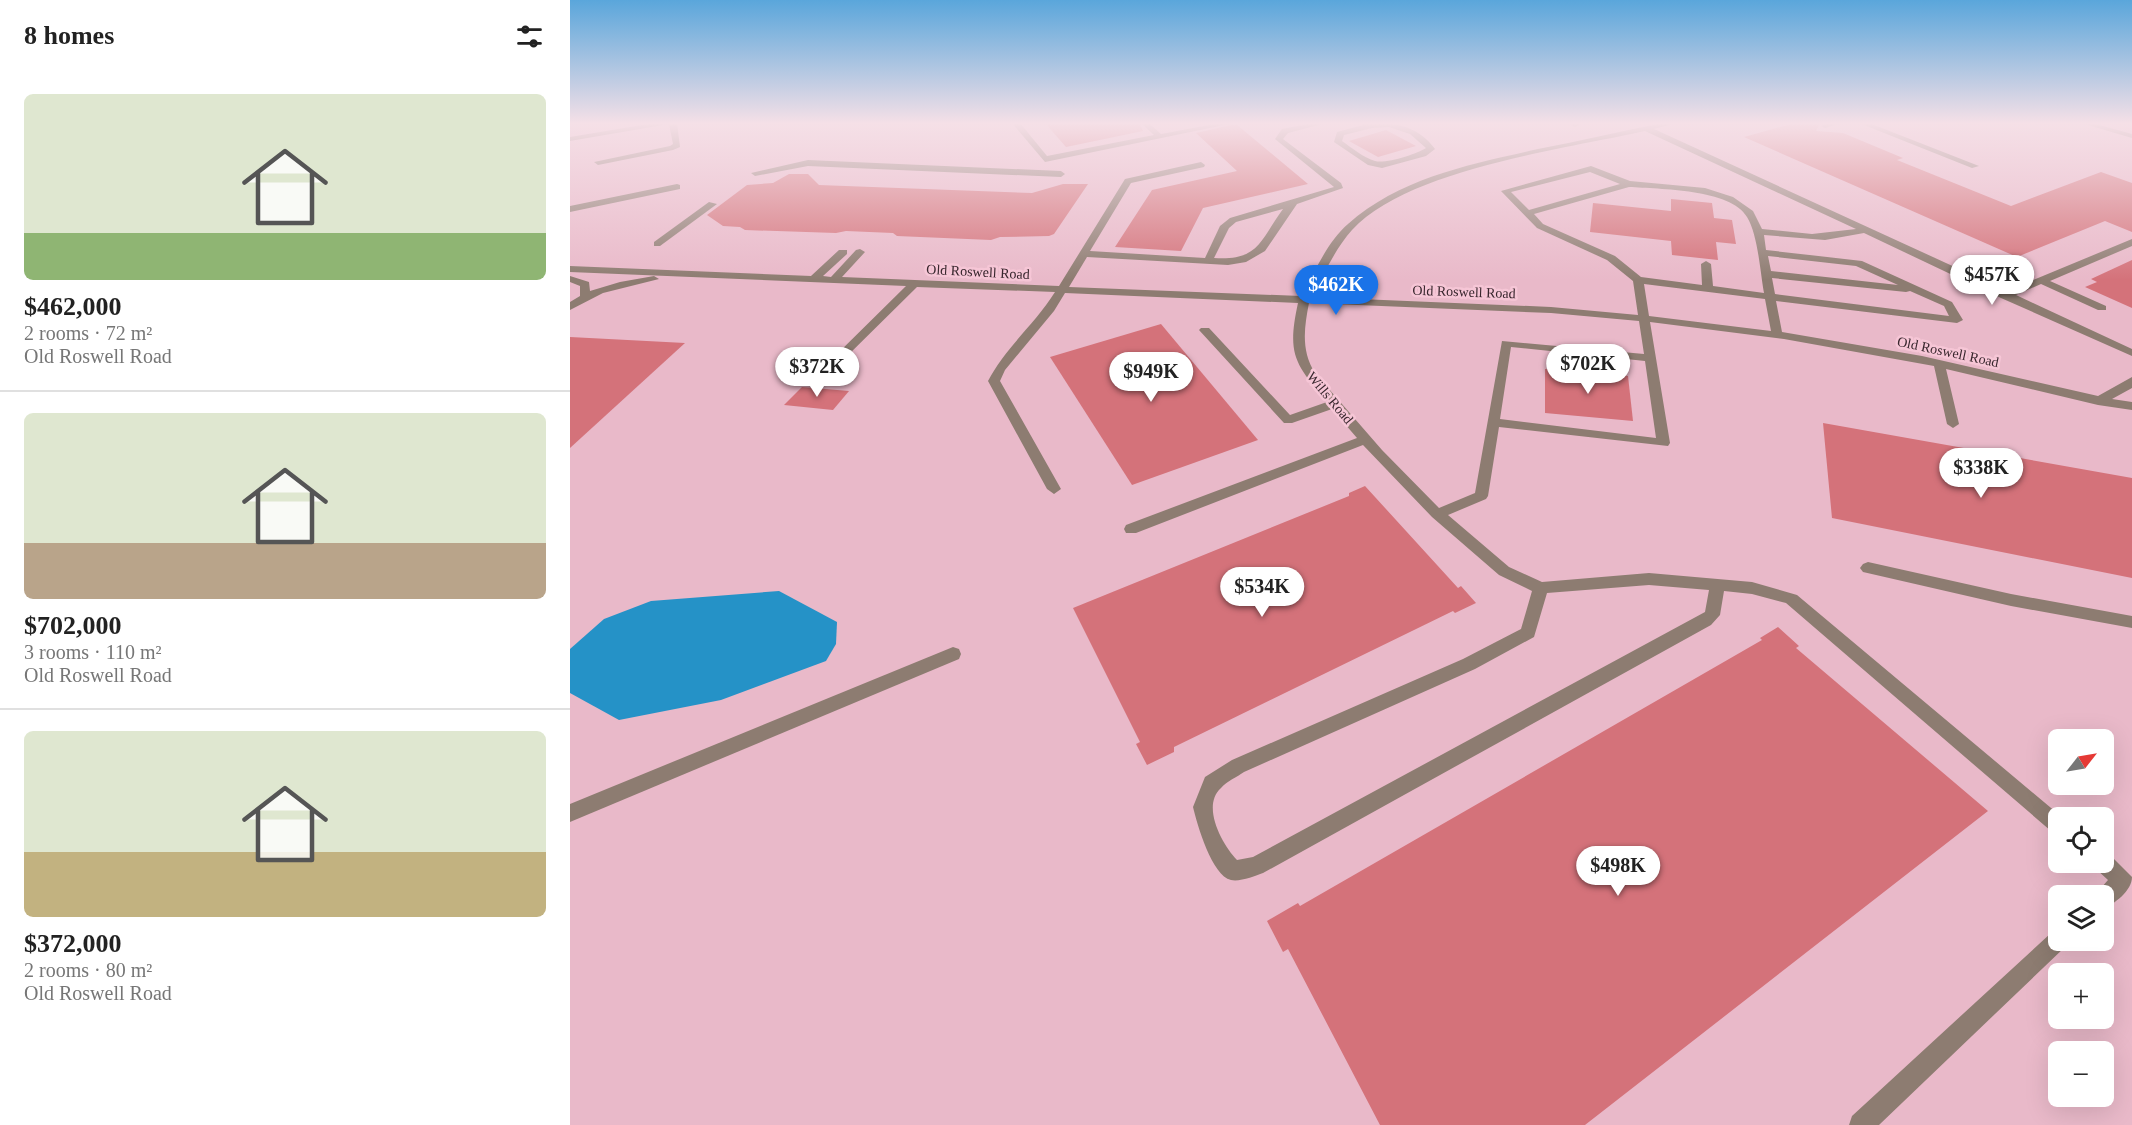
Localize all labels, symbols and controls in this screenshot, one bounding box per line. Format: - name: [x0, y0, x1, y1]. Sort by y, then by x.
- icon: filters: [513, 20, 546, 53]
- text: 8 homes: [24, 21, 114, 50]
- icon: home: [231, 133, 339, 241]
- pin: $457K: [1950, 255, 2034, 306]
- street label: Old Roswell Road: [926, 262, 1030, 282]
- text: $457K: [1964, 263, 2020, 285]
- pin: $462K: [1294, 265, 1378, 316]
- text: $462K: [1308, 273, 1364, 295]
- street label: Old Roswell Road: [1412, 283, 1516, 301]
- text: $462,000: [24, 292, 122, 321]
- text: 2 rooms · 72 m²: [24, 322, 152, 344]
- street label: Old Roswell Road: [1896, 334, 2000, 370]
- pin: $702K: [1546, 344, 1630, 395]
- text: Old Roswell Road: [24, 345, 172, 367]
- pin: $372K: [775, 347, 859, 398]
- pin: $949K: [1109, 352, 1193, 403]
- text: $702K: [1560, 352, 1616, 374]
- text: $372K: [789, 355, 845, 377]
- text: $949K: [1123, 360, 1179, 382]
- street label: Wills Road: [1304, 369, 1356, 427]
- pin: $338K: [1939, 448, 2023, 499]
- icon: home: [231, 452, 339, 560]
- text: $338K: [1953, 456, 2009, 478]
- pin: $534K: [1220, 567, 1304, 618]
- text: $534K: [1234, 575, 1290, 597]
- text: $702,000: [24, 611, 122, 640]
- text: 3 rooms · 110 m²: [24, 641, 161, 663]
- text: Old Roswell Road: [24, 664, 172, 686]
- north arrow: [2048, 729, 2114, 795]
- map controls: [2048, 729, 2114, 1107]
- icon: home: [231, 770, 339, 878]
- button: locate: [2048, 807, 2114, 873]
- pin: $498K: [1576, 846, 1660, 897]
- text: $498K: [1590, 854, 1646, 876]
- button: layers: [2048, 885, 2114, 951]
- text: $372,000: [24, 929, 122, 958]
- text: 2 rooms · 80 m²: [24, 959, 152, 981]
- button: +: [2048, 963, 2114, 1029]
- text: Old Roswell Road: [24, 982, 172, 1004]
- button: −: [2048, 1041, 2114, 1107]

